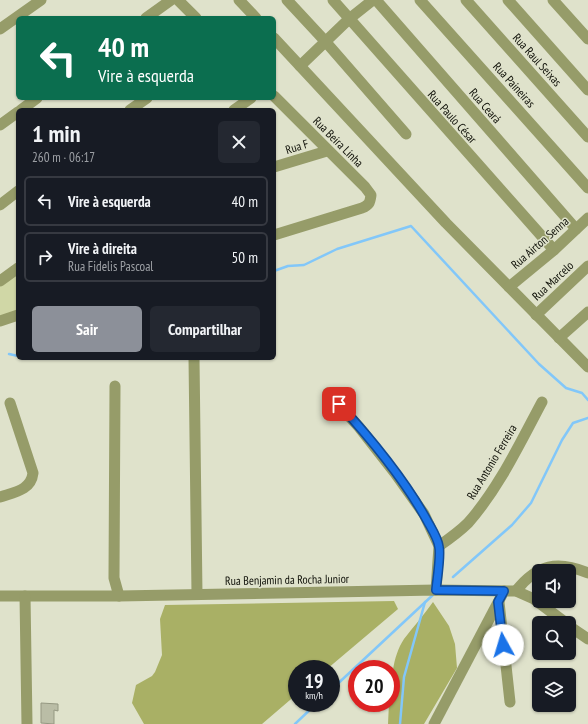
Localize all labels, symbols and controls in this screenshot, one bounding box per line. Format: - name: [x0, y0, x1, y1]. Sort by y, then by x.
- text: 40 m: [98, 28, 149, 65]
- street label: Rua Raul Seixas: [510, 30, 565, 89]
- icon: left: [32, 32, 84, 84]
- street label: Rua Paineiras: [490, 59, 539, 110]
- text: Vire à esquerda: [98, 64, 194, 87]
- street label: Rua Ceará: [466, 85, 505, 126]
- street label: Rua Paulo César: [425, 87, 481, 147]
- street label: Rua Beira Linha: [310, 113, 367, 170]
- text: 1 min: [32, 118, 80, 149]
- button: close: [218, 121, 260, 163]
- street label: Rua F: [284, 136, 310, 157]
- text: 260 m · 06:17: [32, 149, 95, 166]
- icon: left: [34, 190, 56, 212]
- text: Vire à esquerda: [68, 192, 151, 211]
- text: 40 m: [232, 192, 258, 211]
- street label: Rua Airton Senna: [508, 213, 572, 272]
- text: Vire à direita: [68, 239, 137, 258]
- icon: right: [34, 246, 56, 268]
- text: 50 m: [232, 248, 258, 267]
- text: Rua Fidelis Pascoal: [68, 258, 153, 275]
- street label: Rua Marcelo: [529, 258, 576, 304]
- button: Sair: [32, 306, 142, 352]
- button: Compartilhar: [150, 306, 260, 352]
- pin: [322, 387, 356, 421]
- icon: arrive: [328, 393, 350, 415]
- street label: Rua Antonio Ferreira: [463, 421, 520, 502]
- map controls: [532, 564, 576, 712]
- button: sound: [532, 564, 576, 608]
- street label: Rua Benjamin da Rocha Junior: [225, 571, 350, 588]
- button: search: [532, 616, 576, 660]
- position arrow: [482, 624, 524, 666]
- speed limit sign: 20: [348, 660, 400, 712]
- text: 19: [304, 668, 324, 694]
- button: layers: [532, 668, 576, 712]
- text: km/h: [305, 689, 323, 702]

